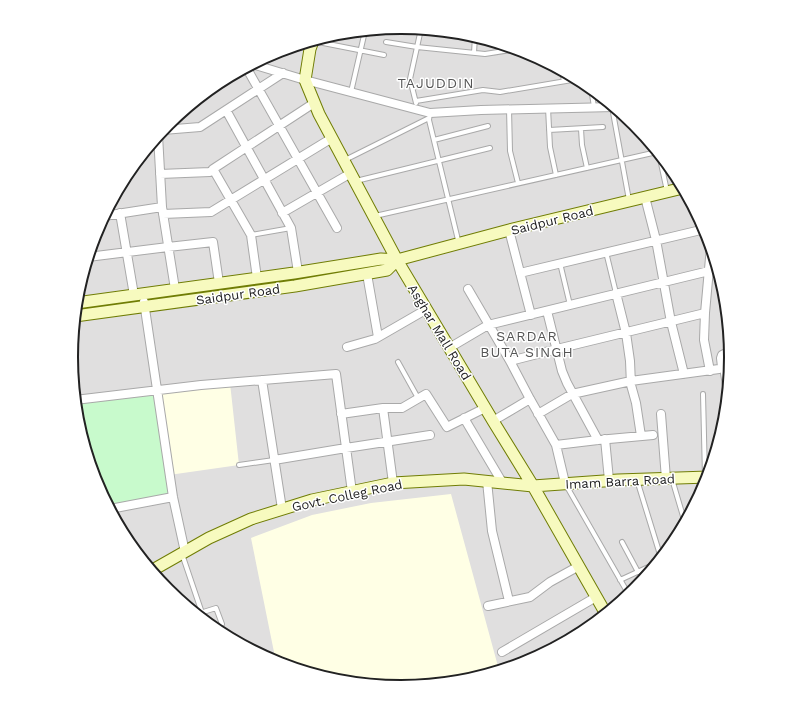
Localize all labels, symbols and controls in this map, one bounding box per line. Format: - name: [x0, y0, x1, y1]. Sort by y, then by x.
- district label: TAJUDDIN: [398, 75, 474, 91]
- street label: Saidpur Road: [509, 203, 595, 238]
- street label: Saidpur Road: [195, 281, 281, 308]
- street label: Asghar Mall Road: [405, 282, 474, 383]
- district label: SARDAR BUTA SINGH: [480, 328, 574, 360]
- street label: Imam Barra Road: [565, 471, 675, 492]
- street label: Govt. Colleg Road: [290, 476, 404, 515]

